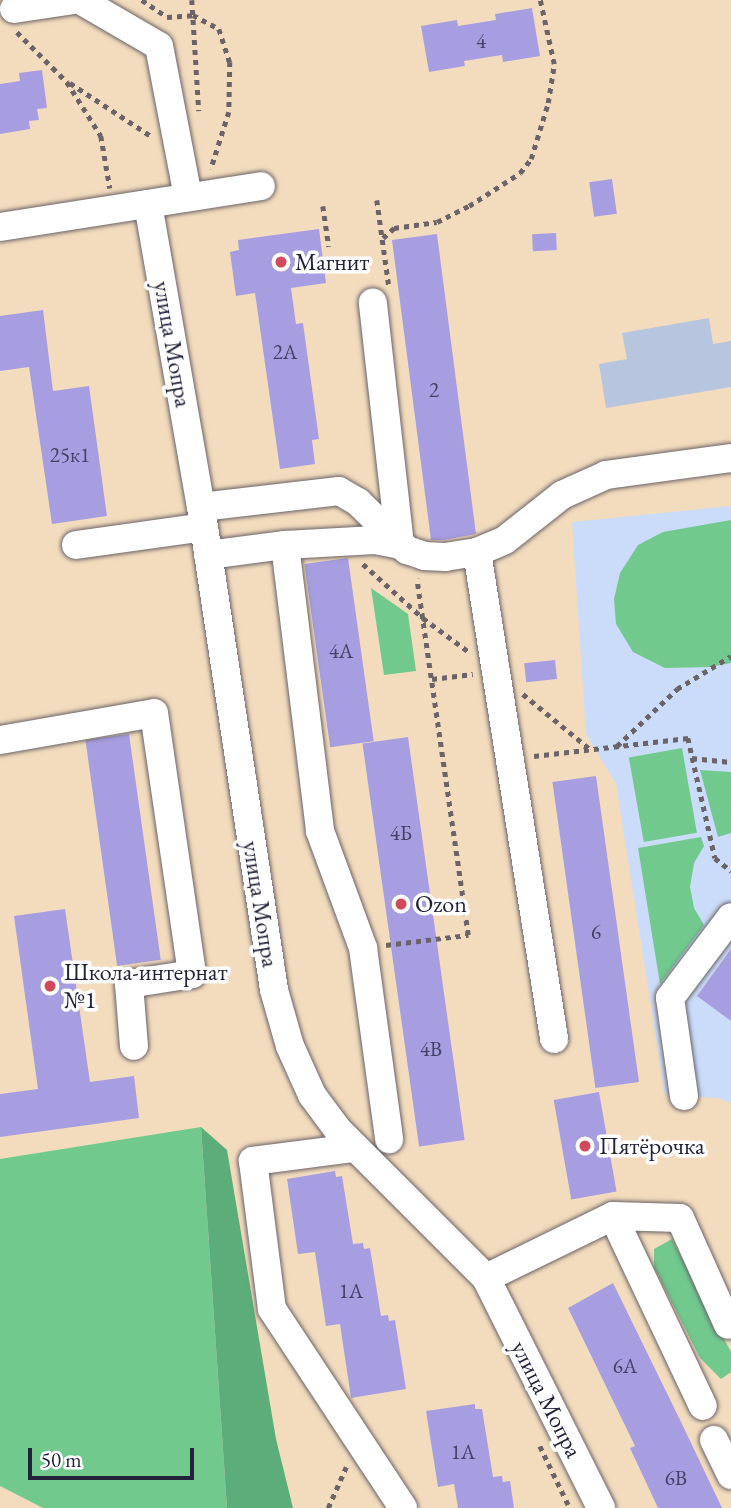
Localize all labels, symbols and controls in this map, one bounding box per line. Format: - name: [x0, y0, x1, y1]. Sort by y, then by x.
- house number: 4: [476, 28, 486, 54]
- place label: Магнит: [295, 248, 369, 276]
- marker: Магнит: [273, 254, 289, 270]
- street label: улица Мопра: [148, 279, 198, 409]
- house number: 2А: [273, 339, 297, 365]
- house number: 2: [429, 377, 439, 403]
- house number: 25к1: [50, 442, 90, 468]
- house number: 4А: [329, 638, 353, 664]
- house number: 4Б: [390, 820, 412, 846]
- street label: улица Мопра: [237, 839, 285, 969]
- place label: Ozon: [415, 890, 467, 918]
- marker: Ozon: [393, 896, 409, 912]
- house number: 6: [591, 919, 601, 945]
- place label: Школа-интернат №1: [64, 958, 228, 1014]
- marker: Школа-интернат №1: [42, 978, 58, 994]
- house number: 4В: [420, 1036, 442, 1062]
- place label: Пятёрочка: [599, 1132, 705, 1160]
- marker: Пятёрочка: [577, 1138, 593, 1154]
- house number: 1А: [339, 1278, 363, 1304]
- street label: улица Мопра: [505, 1336, 589, 1462]
- house number: 6А: [613, 1353, 637, 1379]
- scale bar: [32, 1434, 198, 1478]
- house number: 1А: [451, 1439, 475, 1465]
- text: 50 m: [41, 1446, 82, 1473]
- house number: 6В: [665, 1465, 687, 1491]

